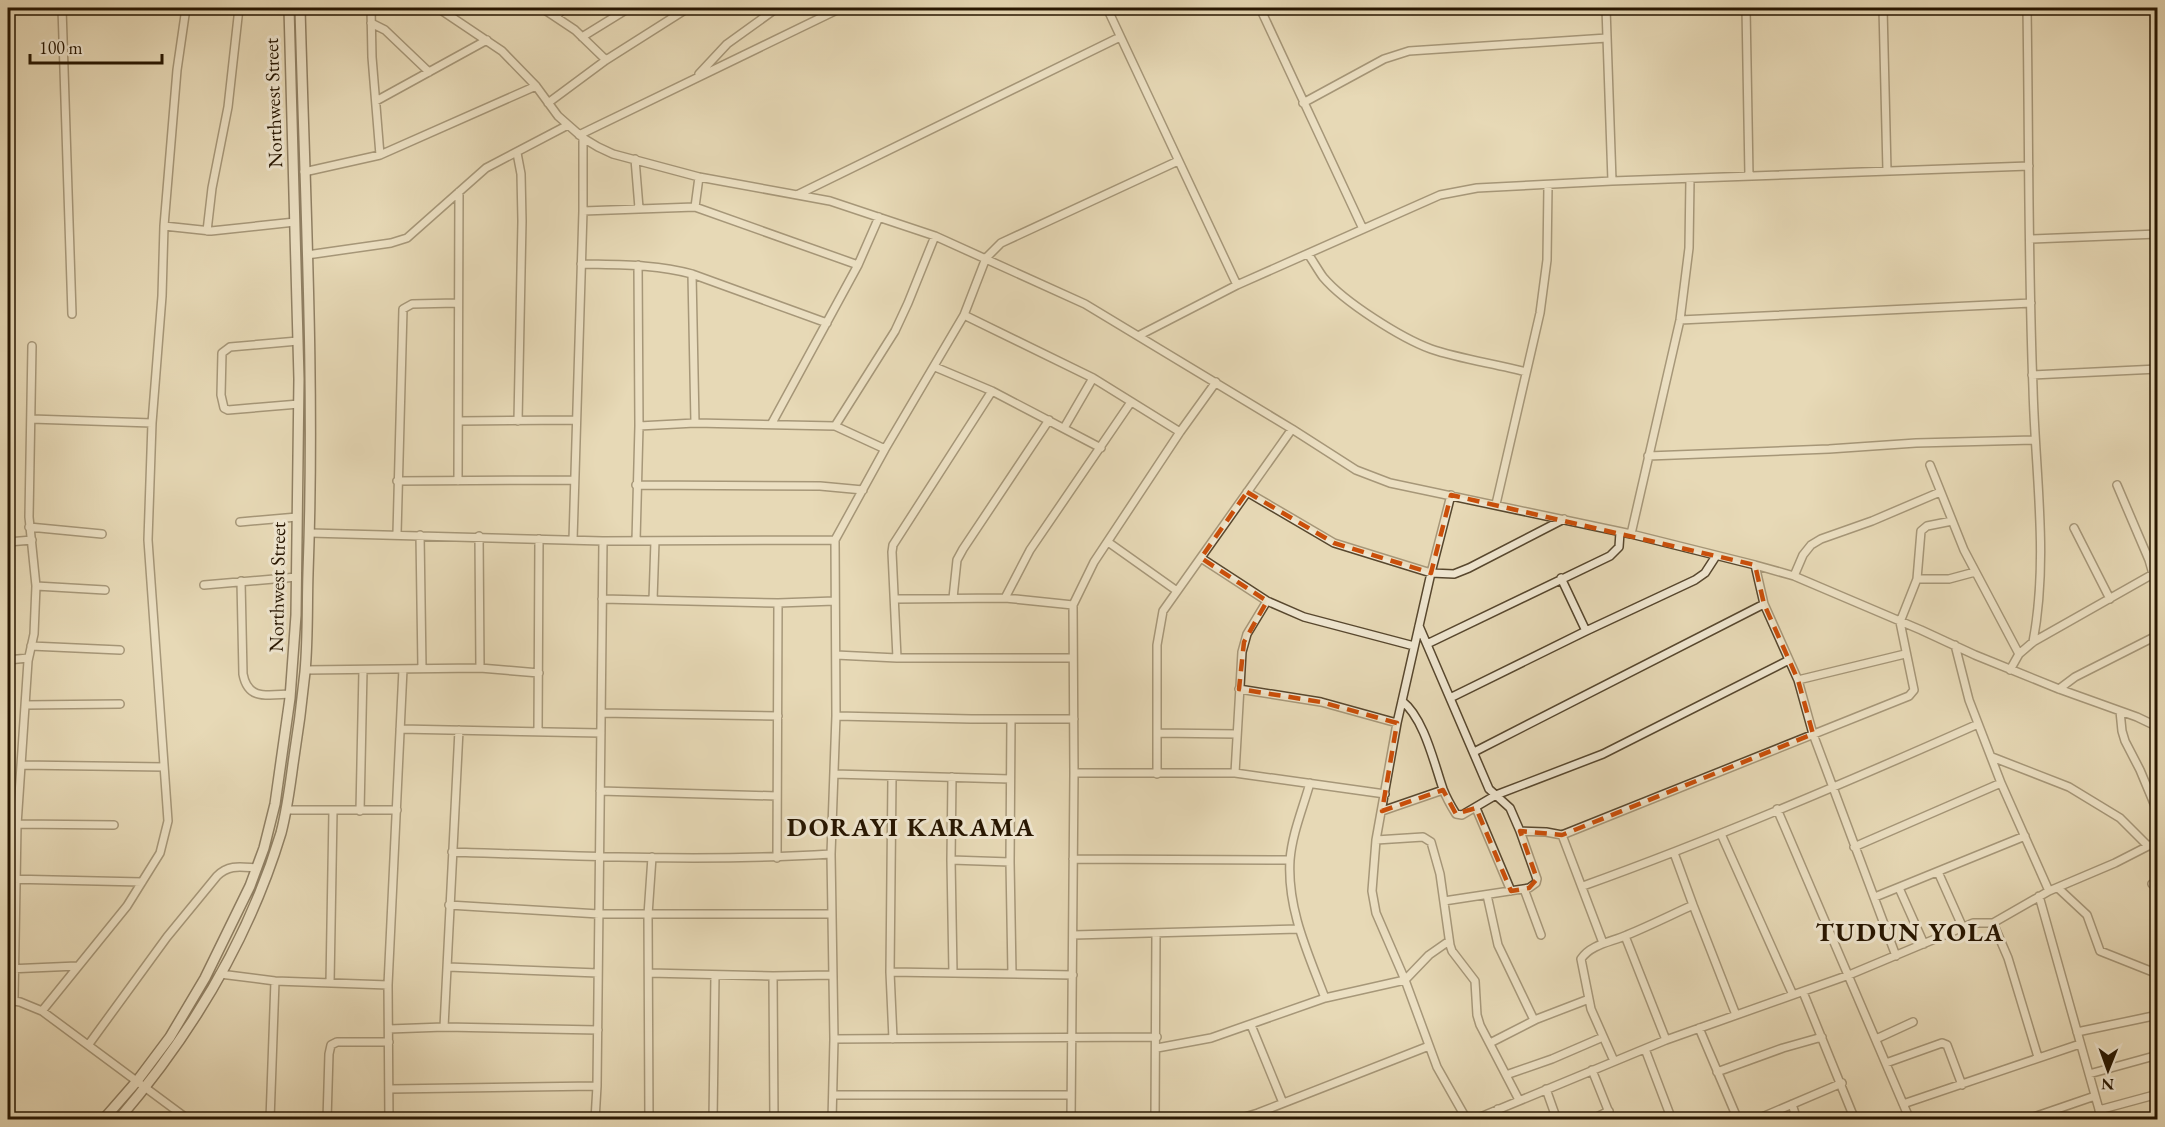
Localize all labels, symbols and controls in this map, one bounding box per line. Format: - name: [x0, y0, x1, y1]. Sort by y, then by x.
- scale bar: [30, 27, 162, 65]
- text: 100 m: [39, 36, 83, 59]
- street label: Northwest Street: [258, 37, 288, 169]
- street label: Northwest Street: [263, 521, 291, 652]
- district label: DORAYI KARAMA: [787, 810, 1035, 844]
- district label: TUDUN YOLA: [1816, 915, 2004, 949]
- north arrow: [2078, 1040, 2138, 1100]
- text: N: [2101, 1074, 2114, 1095]

